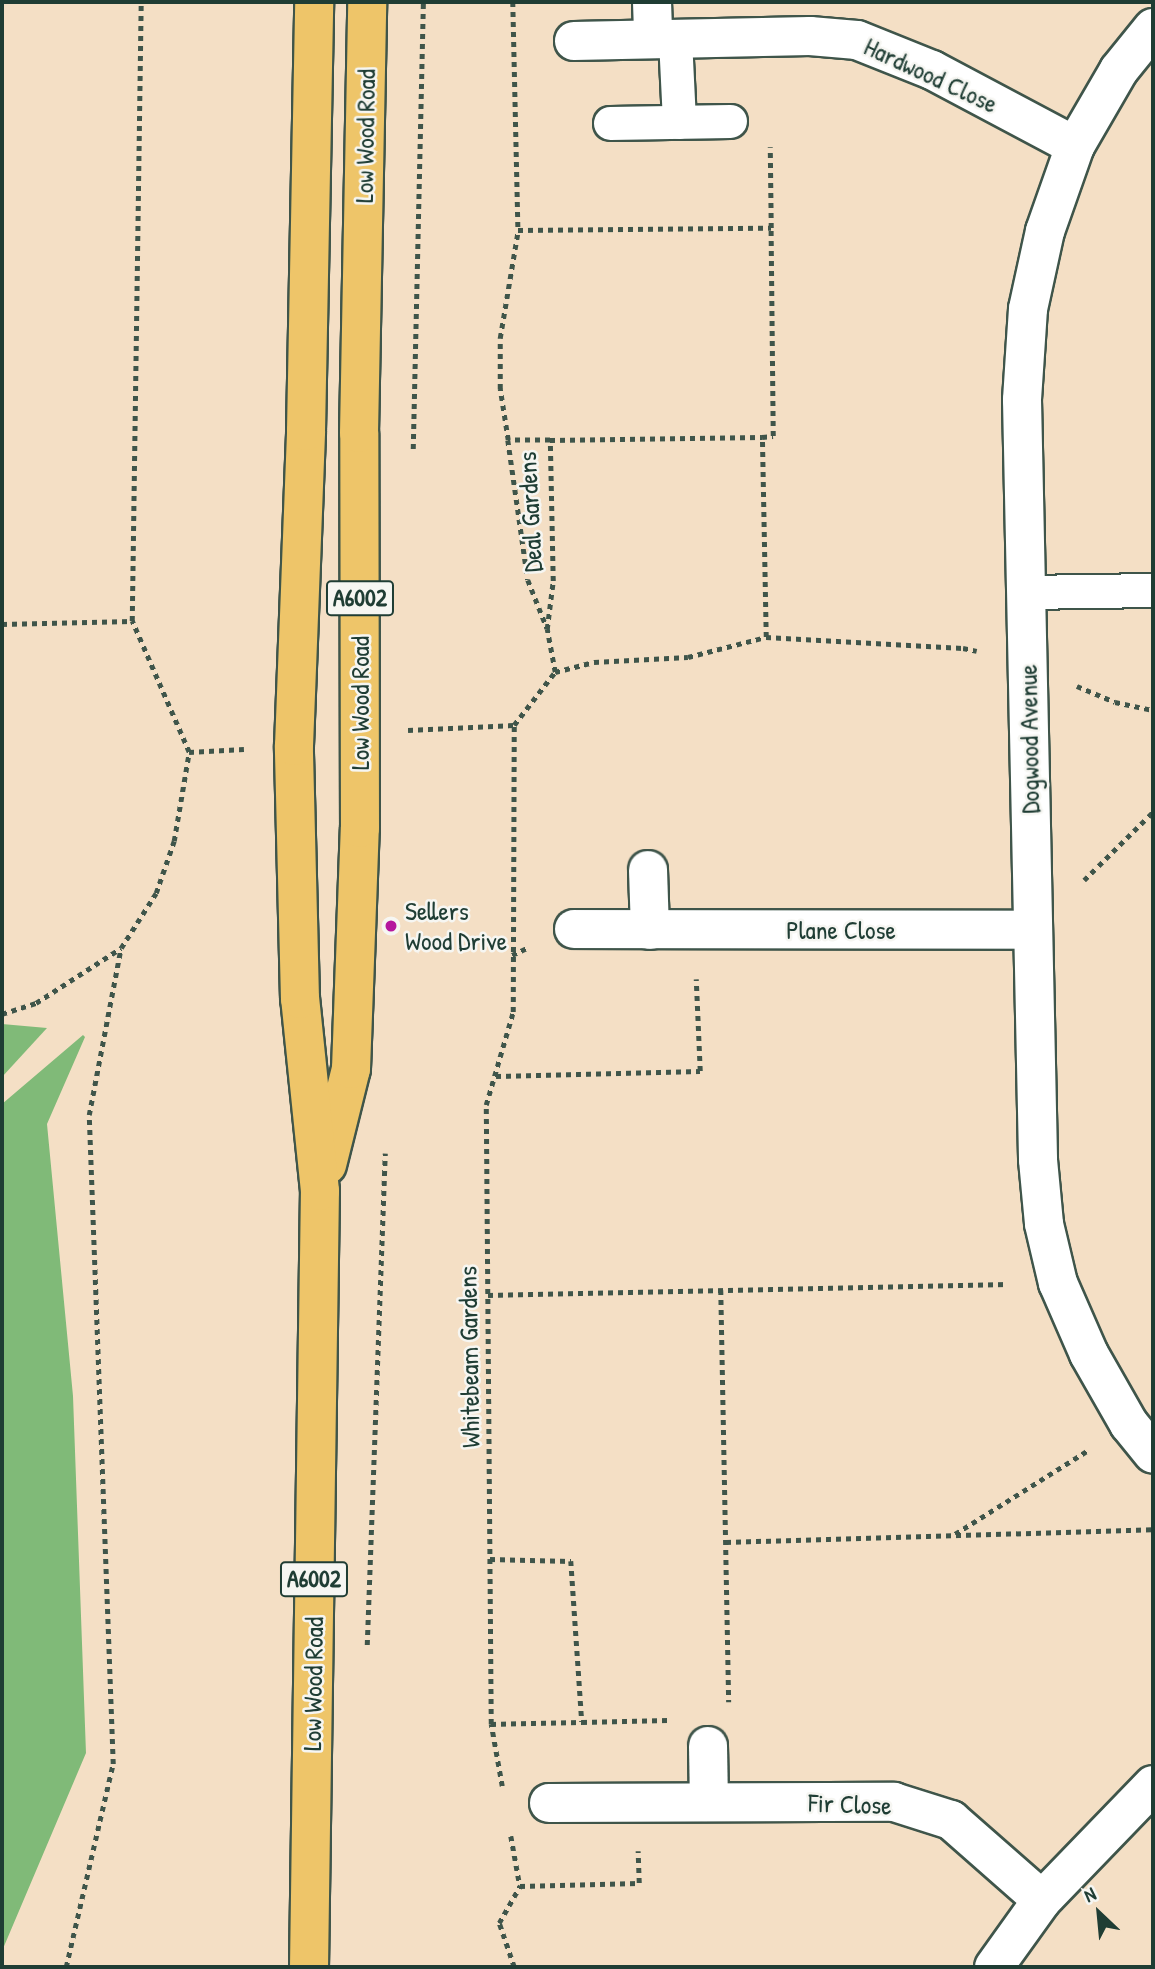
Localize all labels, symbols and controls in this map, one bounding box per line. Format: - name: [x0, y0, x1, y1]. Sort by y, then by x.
- street label: Hardwood Close: [859, 31, 1003, 119]
- street label: Low Wood Road: [348, 69, 382, 203]
- street label: Deal Gardens: [511, 451, 549, 573]
- road number: A6002: [325, 578, 395, 618]
- street label: Low Wood Road: [344, 636, 376, 770]
- street label: Dogwood Avenue: [1012, 664, 1046, 814]
- place label: Sellers Wood Drive: [405, 895, 507, 956]
- street label: Plane Close: [786, 914, 896, 946]
- marker: Sellers Wood Drive: [383, 918, 399, 934]
- street label: Whitebeam Gardens: [452, 1266, 486, 1448]
- road number: A6002: [279, 1559, 349, 1600]
- street label: Low Wood Road: [296, 1617, 330, 1751]
- street label: Fir Close: [808, 1787, 892, 1821]
- north arrow: [1064, 1878, 1134, 1948]
- text: N: [1080, 1880, 1100, 1908]

